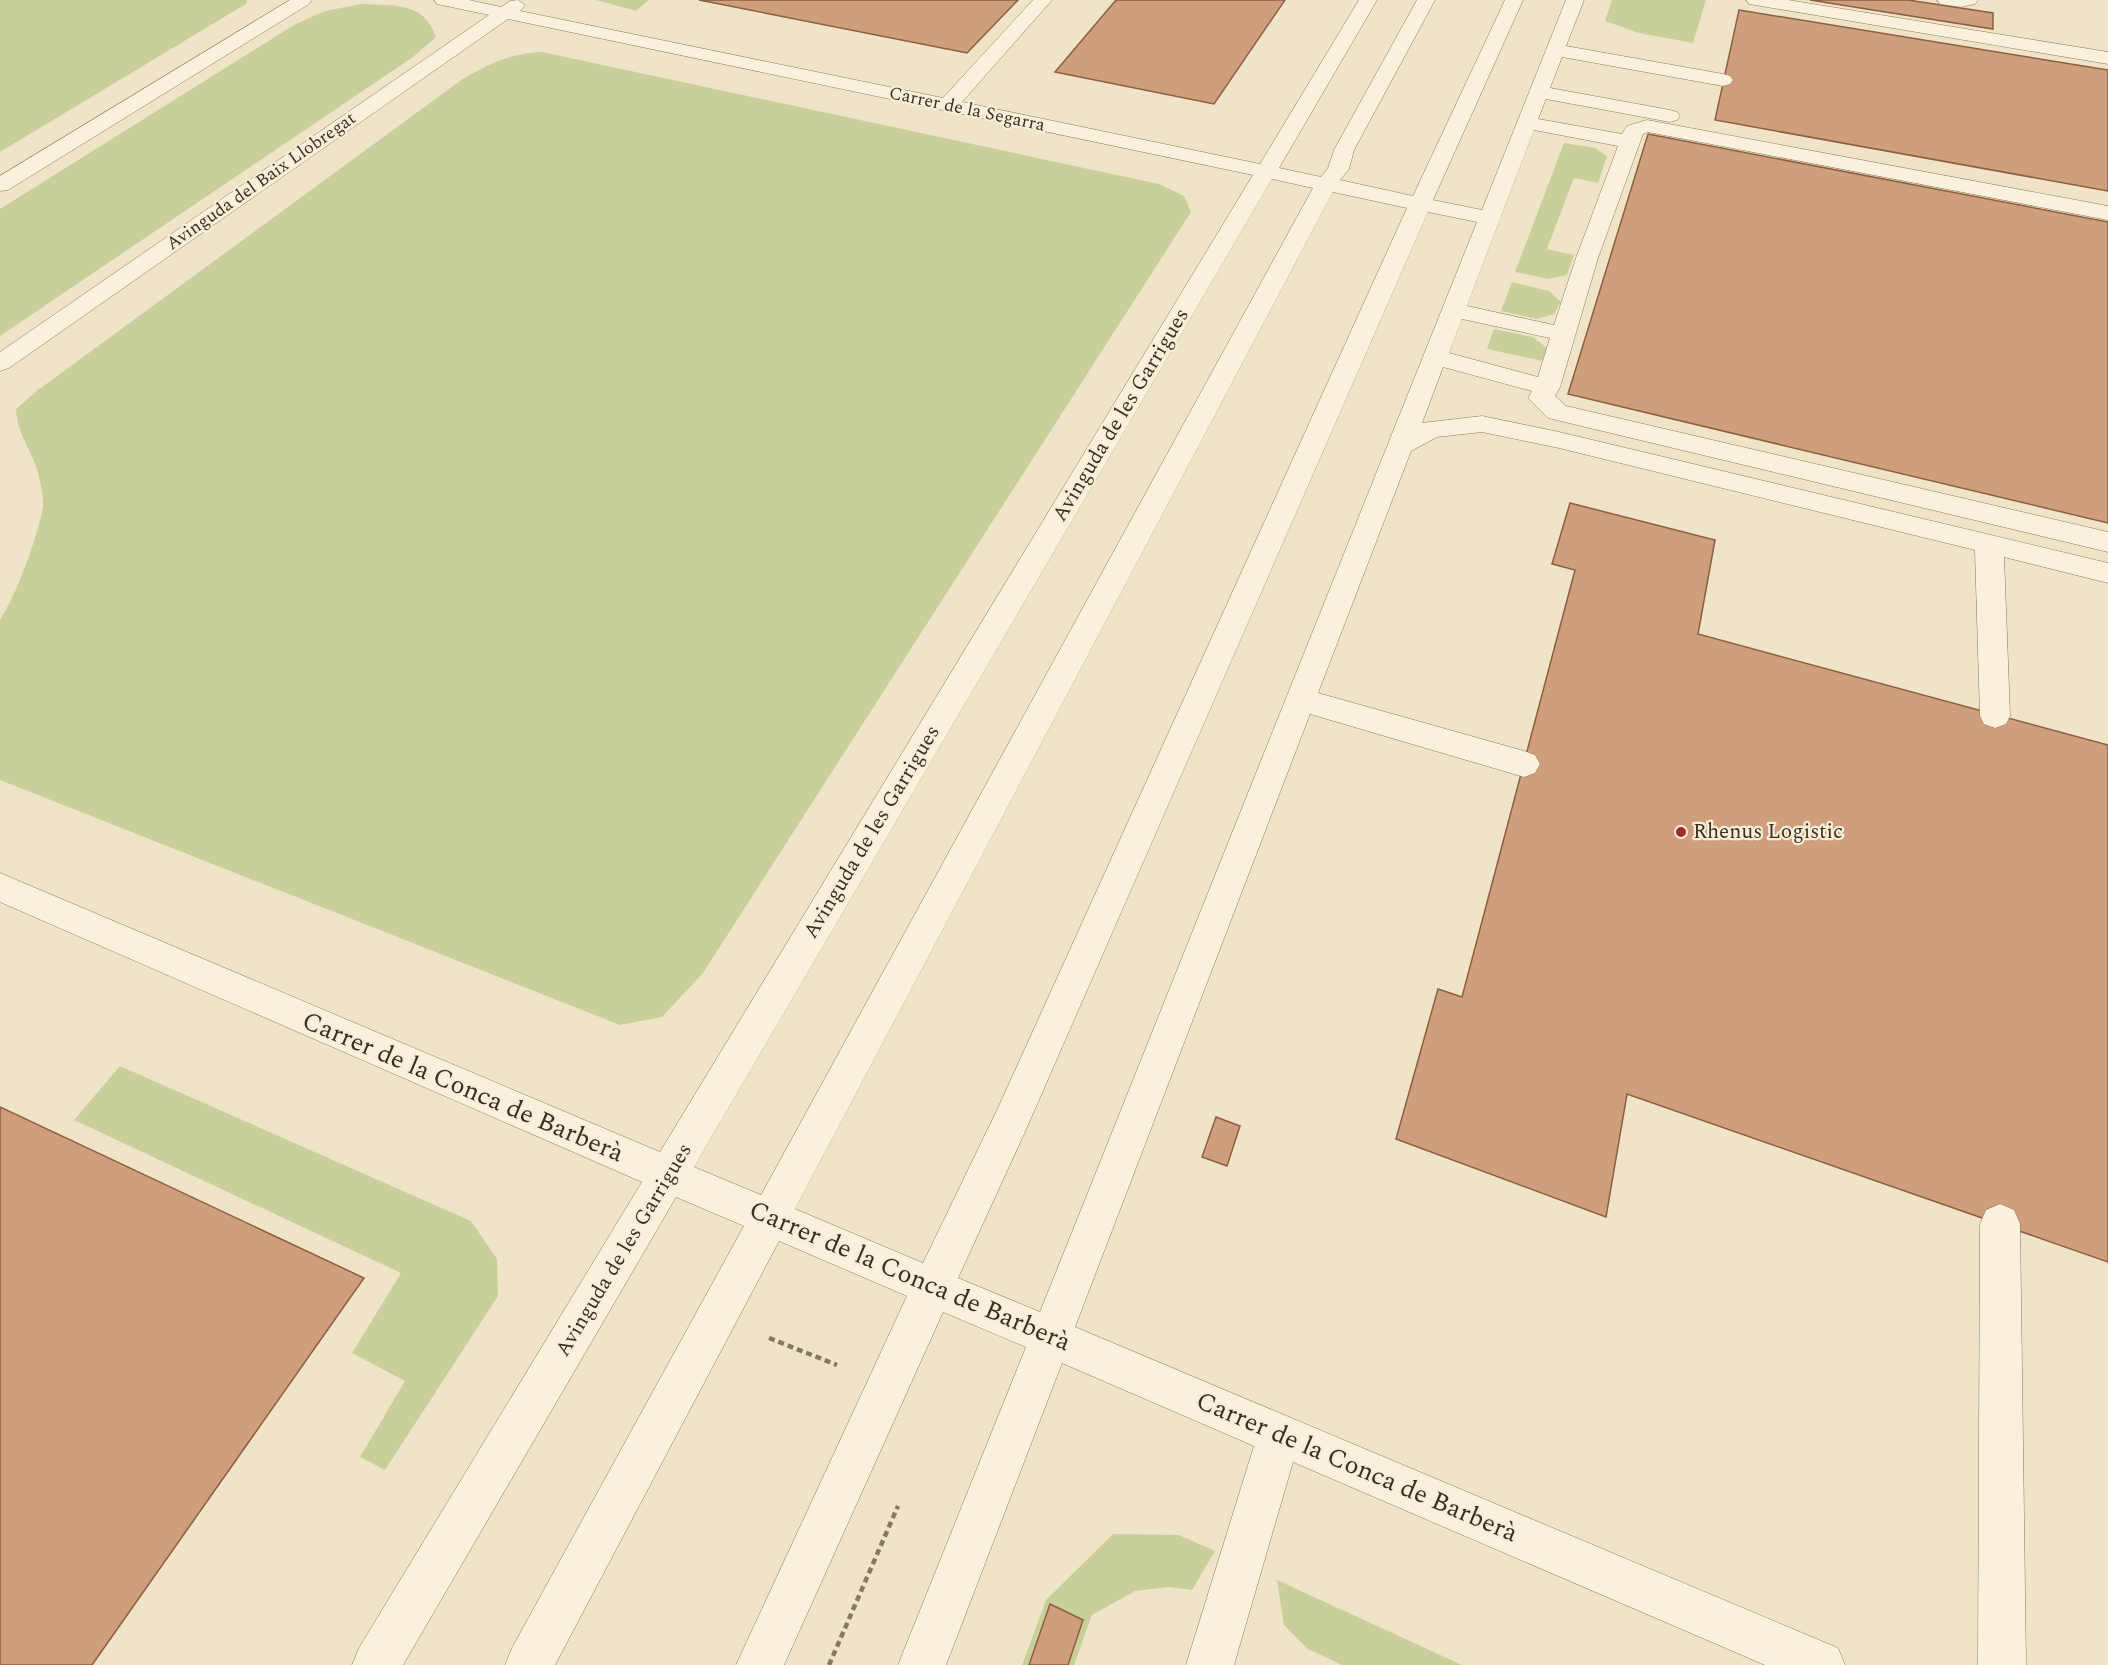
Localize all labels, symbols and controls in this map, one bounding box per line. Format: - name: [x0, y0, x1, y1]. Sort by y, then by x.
- street label: Carrer de la Segarra: [887, 79, 1048, 139]
- street label: Avinguda del Baix Llobregat: [161, 105, 361, 257]
- street label: Avinguda de les Garrigues: [1044, 302, 1198, 528]
- street label: Avinguda de les Garrigues: [795, 719, 949, 945]
- place label: Rhenus Logistic: [1693, 816, 1843, 848]
- marker: Rhenus Logistic: [1674, 825, 1688, 839]
- street label: Carrer de la Conca de Barberà: [296, 1001, 630, 1173]
- street label: Avinguda de les Garrigues: [547, 1137, 701, 1363]
- street label: Carrer de la Conca de Barberà: [743, 1190, 1077, 1362]
- street label: Carrer de la Conca de Barberà: [1190, 1381, 1524, 1553]

